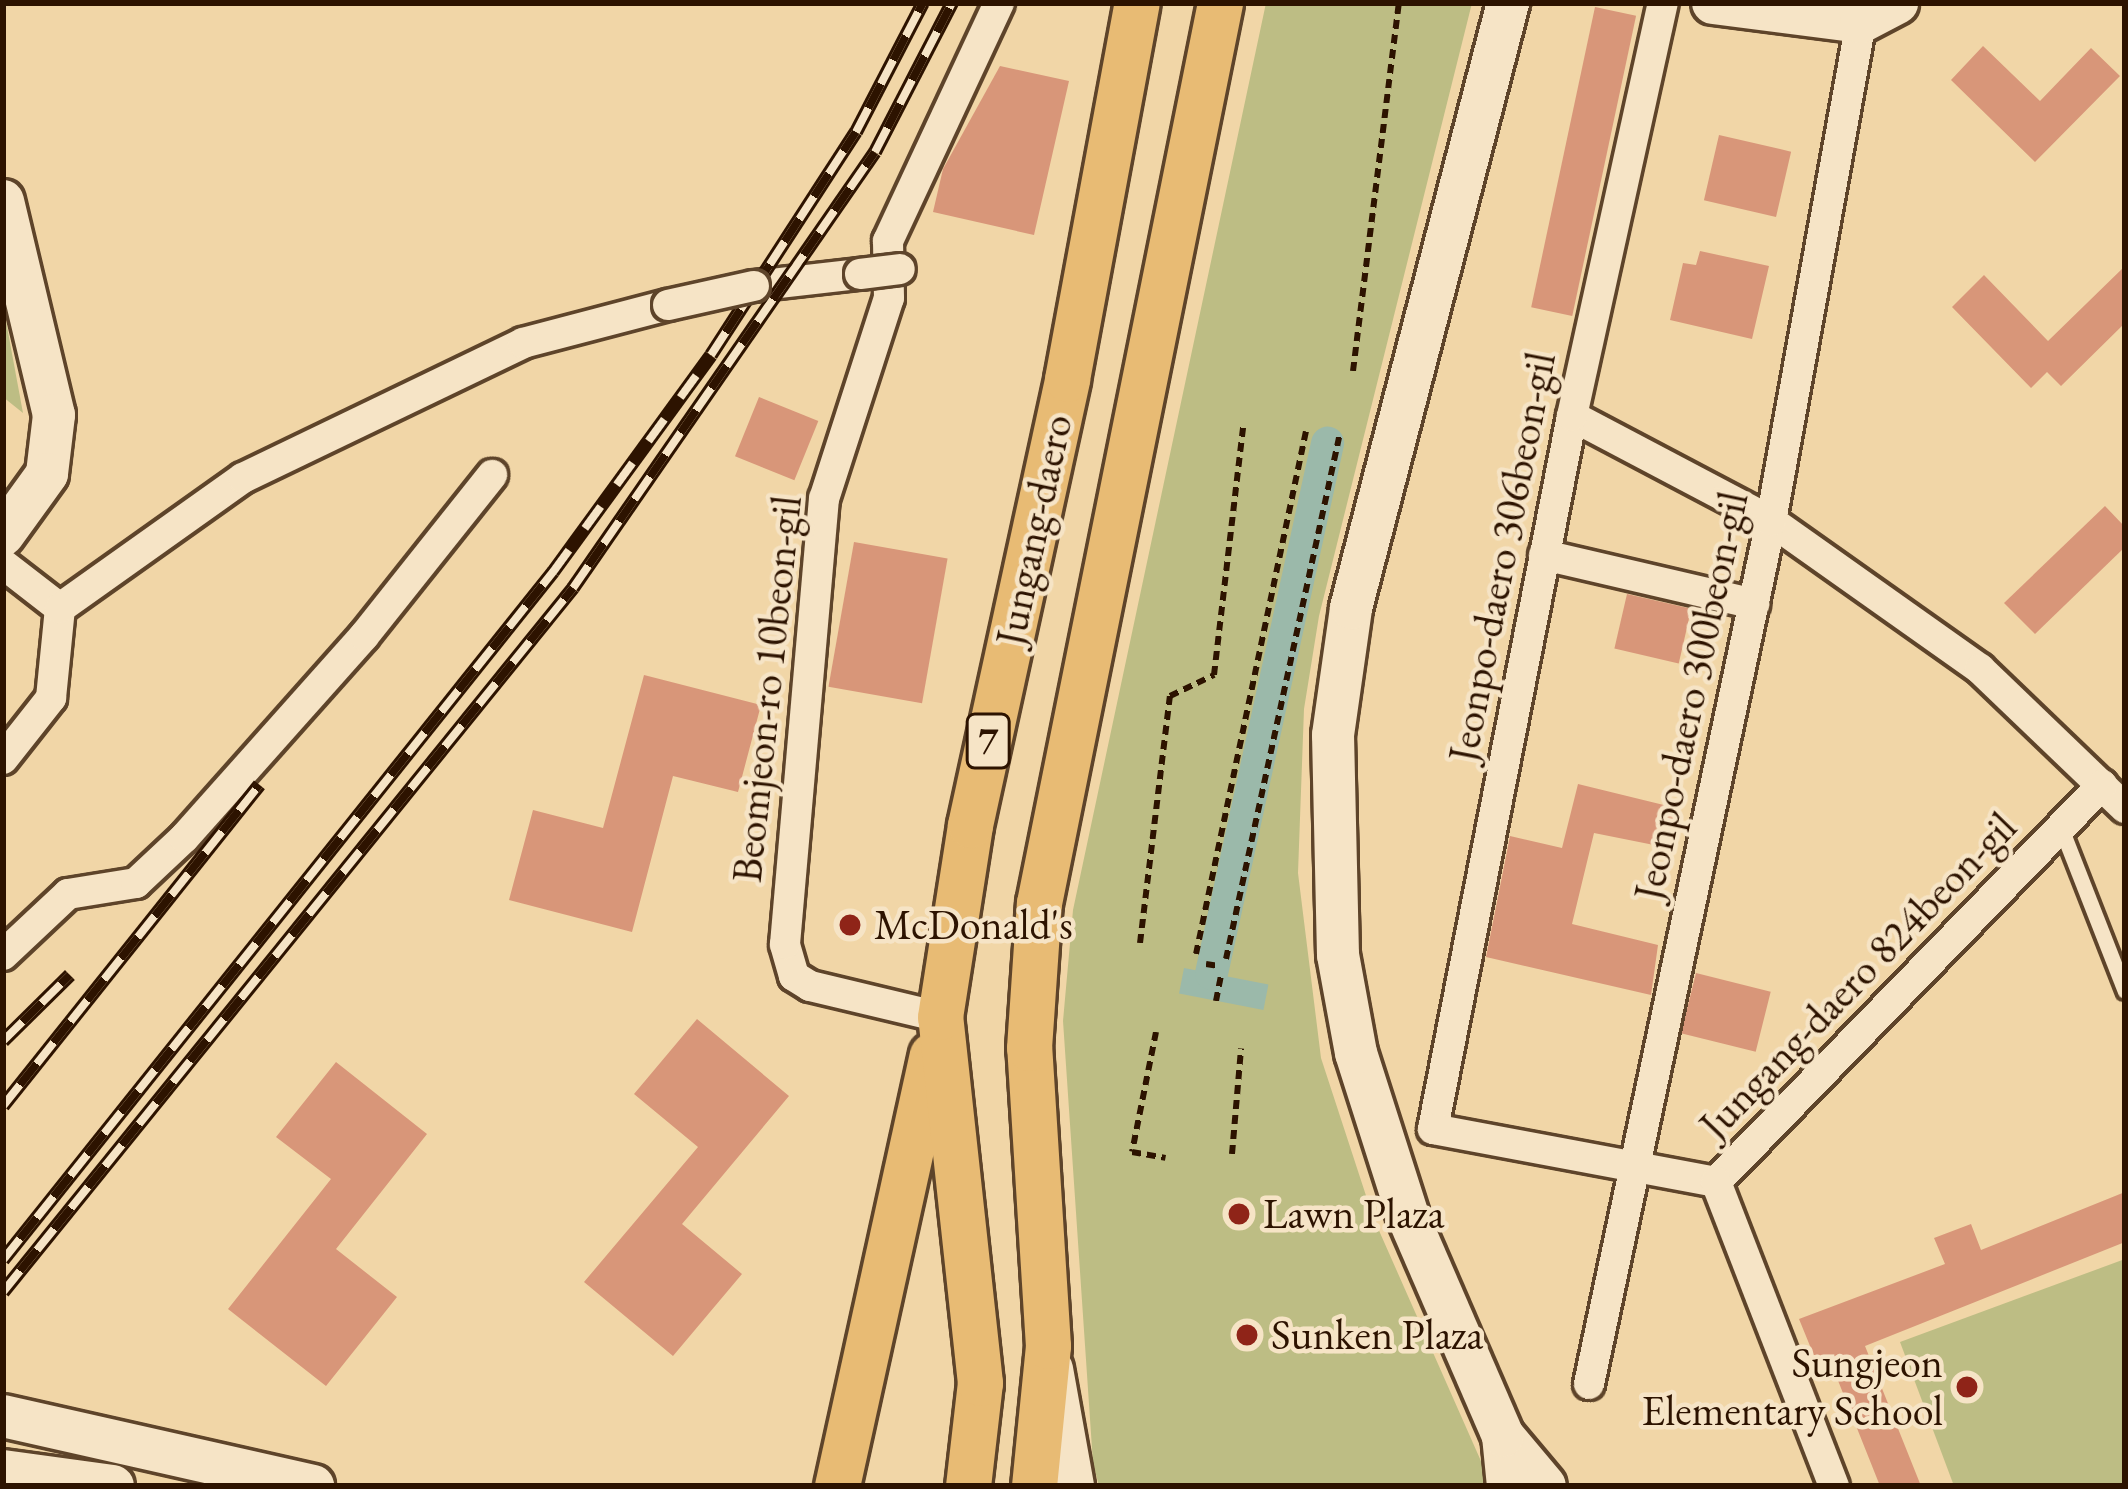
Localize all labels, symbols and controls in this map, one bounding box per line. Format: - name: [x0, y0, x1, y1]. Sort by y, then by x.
- street label: Jeonpo-daero 306beon-gil: [1438, 348, 1566, 766]
- street label: Jungang-daero: [985, 410, 1083, 650]
- street label: Jeonpo-daero 300beon-gil: [1623, 487, 1759, 905]
- street label: Beomjeon-ro 10beon-gil: [722, 493, 812, 885]
- road number: 7: [964, 708, 1012, 774]
- street label: Jungang-daero 824beon-gil: [1689, 802, 2027, 1150]
- place label: McDonald's: [874, 900, 1073, 950]
- marker: McDonald's: [837, 912, 863, 938]
- place label: Lawn Plaza: [1263, 1189, 1445, 1239]
- marker: Lawn Plaza: [1226, 1201, 1252, 1227]
- place label: Sunken Plaza: [1271, 1310, 1483, 1360]
- marker: Sunken Plaza: [1234, 1322, 1260, 1348]
- place label: Sungjeon Elementary School: [1642, 1338, 1943, 1436]
- marker: Sungjeon Elementary School: [1954, 1374, 1980, 1400]

